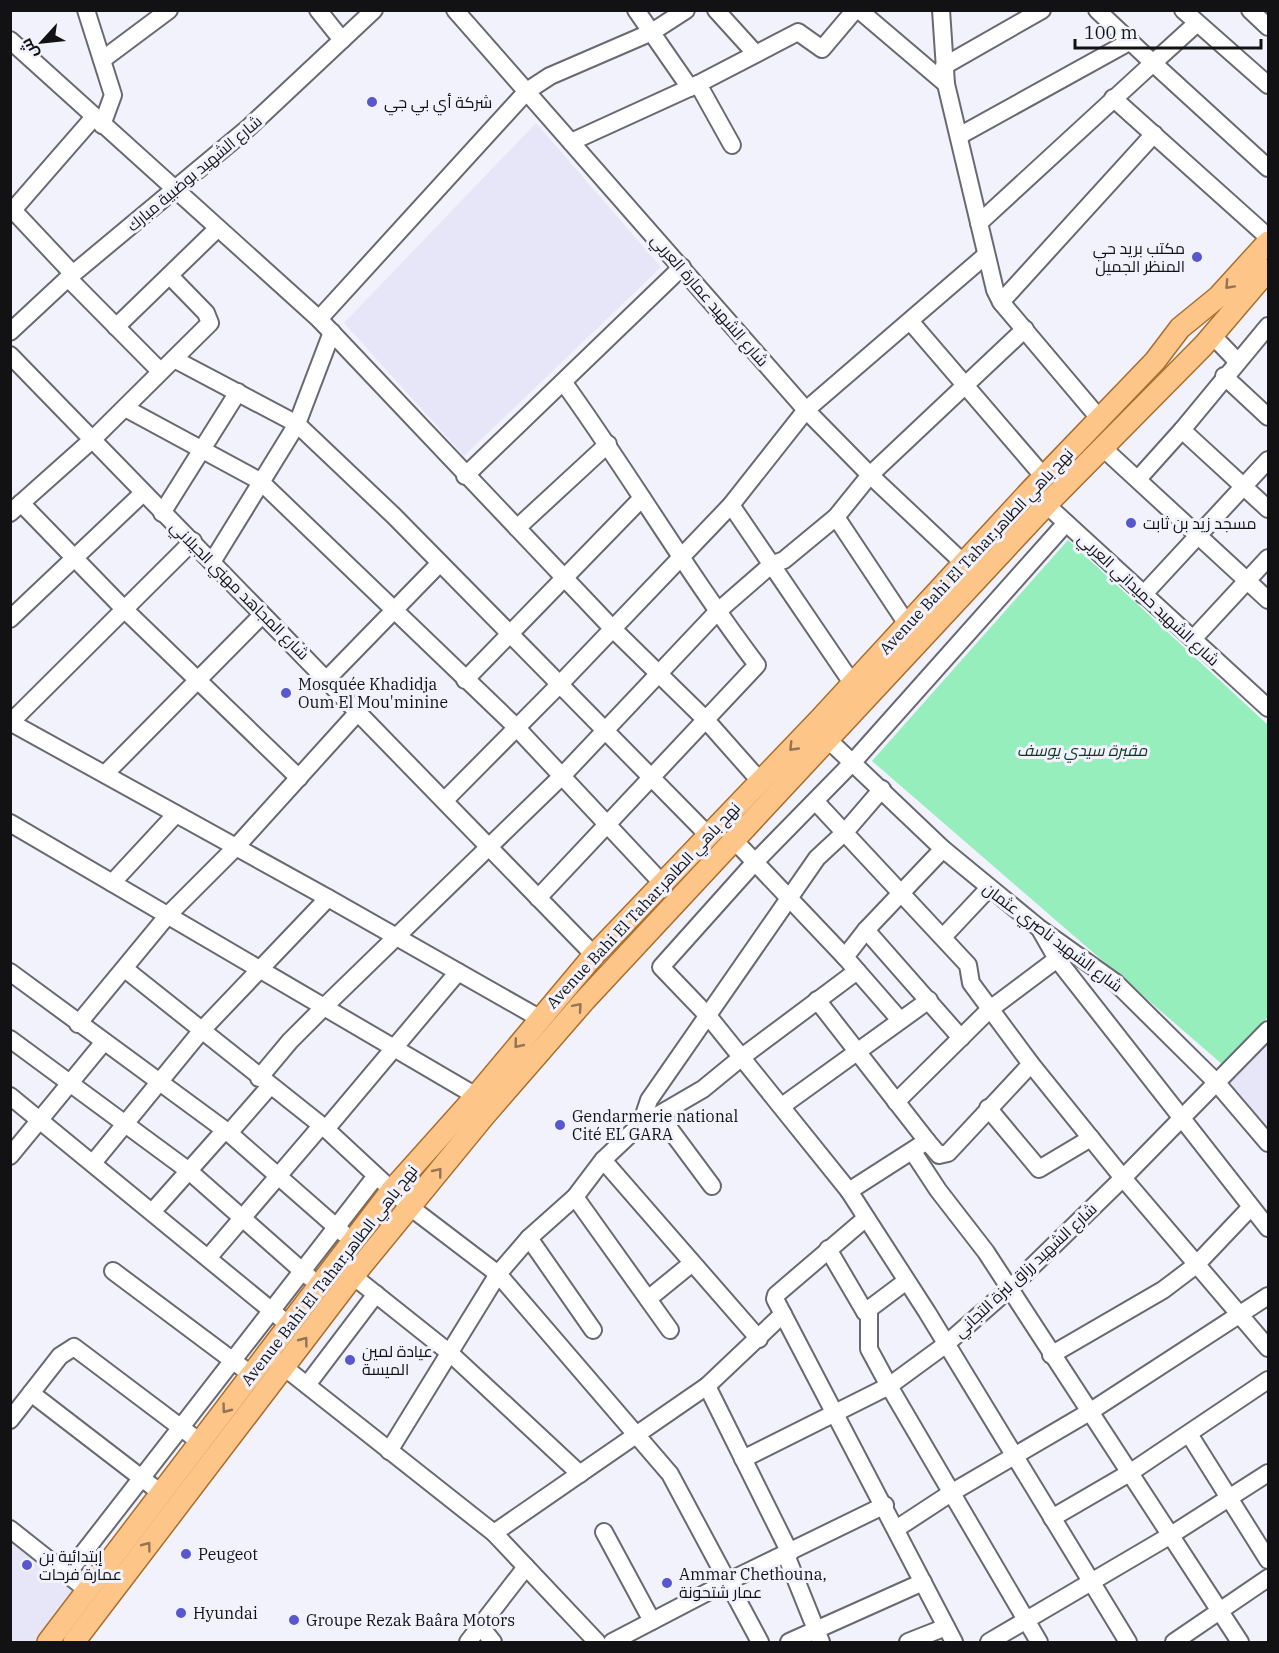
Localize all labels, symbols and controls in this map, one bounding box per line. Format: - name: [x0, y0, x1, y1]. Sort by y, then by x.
- north arrow: [12, 12, 72, 72]
- scale bar: [1075, 12, 1261, 50]
- text: 100 m: [1084, 21, 1138, 44]
- text: ش: [15, 35, 42, 62]
- place label: شركة أي بي جي: [384, 92, 492, 116]
- marker: شركة أي بي جي: [365, 95, 379, 109]
- street label: شارع الشهيد بوضبية مبارك: [122, 111, 267, 237]
- street label: شارع الشهيد عمارة العربي: [644, 230, 773, 373]
- place label: مكتب بريد حي المنظر الجميل: [1093, 238, 1185, 277]
- marker: مكتب بريد حي المنظر الجميل: [1190, 250, 1204, 264]
- one-way arrow: [1225, 278, 1236, 288]
- street label: Avenue Bahi El Tahar,نهج باهي الطاهر: [875, 444, 1080, 661]
- place label: مسجد زيد بن ثابت: [1143, 513, 1257, 534]
- street label: شارع المجاهد مهني الجيلاني: [164, 516, 314, 666]
- marker: مسجد زيد بن ثابت: [1124, 516, 1138, 530]
- street label: شارع الشهيد حميداني العربي: [1071, 528, 1224, 673]
- place label: Mosquée Khadidja Oum El Mou'minine: [298, 674, 448, 712]
- marker: Mosquée Khadidja Oum El Mou'minine: [279, 686, 293, 700]
- one-way arrow: [789, 739, 800, 750]
- park label: مقبرة سيدي يوسف: [1017, 740, 1148, 763]
- street label: Avenue Bahi El Tahar,نهج باهي الطاهر: [542, 798, 747, 1015]
- street label: شارع الشهيد ناصري عثمان: [977, 878, 1127, 999]
- one-way arrow: [571, 1003, 582, 1014]
- one-way arrow: [514, 1037, 525, 1048]
- place label: Gendarmerie national Cité EL GARA: [572, 1106, 739, 1144]
- marker: Gendarmerie national Cité EL GARA: [553, 1118, 567, 1132]
- street label: Avenue Bahi El Tahar,نهج باهي الطاهر: [236, 1160, 425, 1392]
- one-way arrow: [431, 1168, 442, 1179]
- street label: شارع الشهيد رزاق لبزة التجاني: [949, 1199, 1103, 1344]
- one-way arrow: [297, 1337, 308, 1348]
- place label: عيادة لمين الميسة: [362, 1341, 433, 1379]
- marker: عيادة لمين الميسة: [343, 1353, 357, 1367]
- one-way arrow: [222, 1402, 233, 1413]
- one-way arrow: [140, 1541, 151, 1552]
- place label: Peugeot: [198, 1544, 258, 1564]
- place label: إبتدائية بن عمارة فرحات: [39, 1546, 122, 1584]
- marker: Peugeot: [179, 1547, 193, 1561]
- marker: إبتدائية بن عمارة فرحات: [20, 1558, 34, 1572]
- place label: Ammar Chethouna, عمار شتحونة: [679, 1564, 827, 1602]
- marker: Ammar Chethouna, عمار شتحونة: [660, 1576, 674, 1590]
- place label: Hyundai: [193, 1603, 258, 1623]
- marker: Hyundai: [174, 1606, 188, 1620]
- place label: Groupe Rezak Baâra Motors: [306, 1610, 515, 1630]
- marker: Groupe Rezak Baâra Motors: [287, 1613, 301, 1627]

